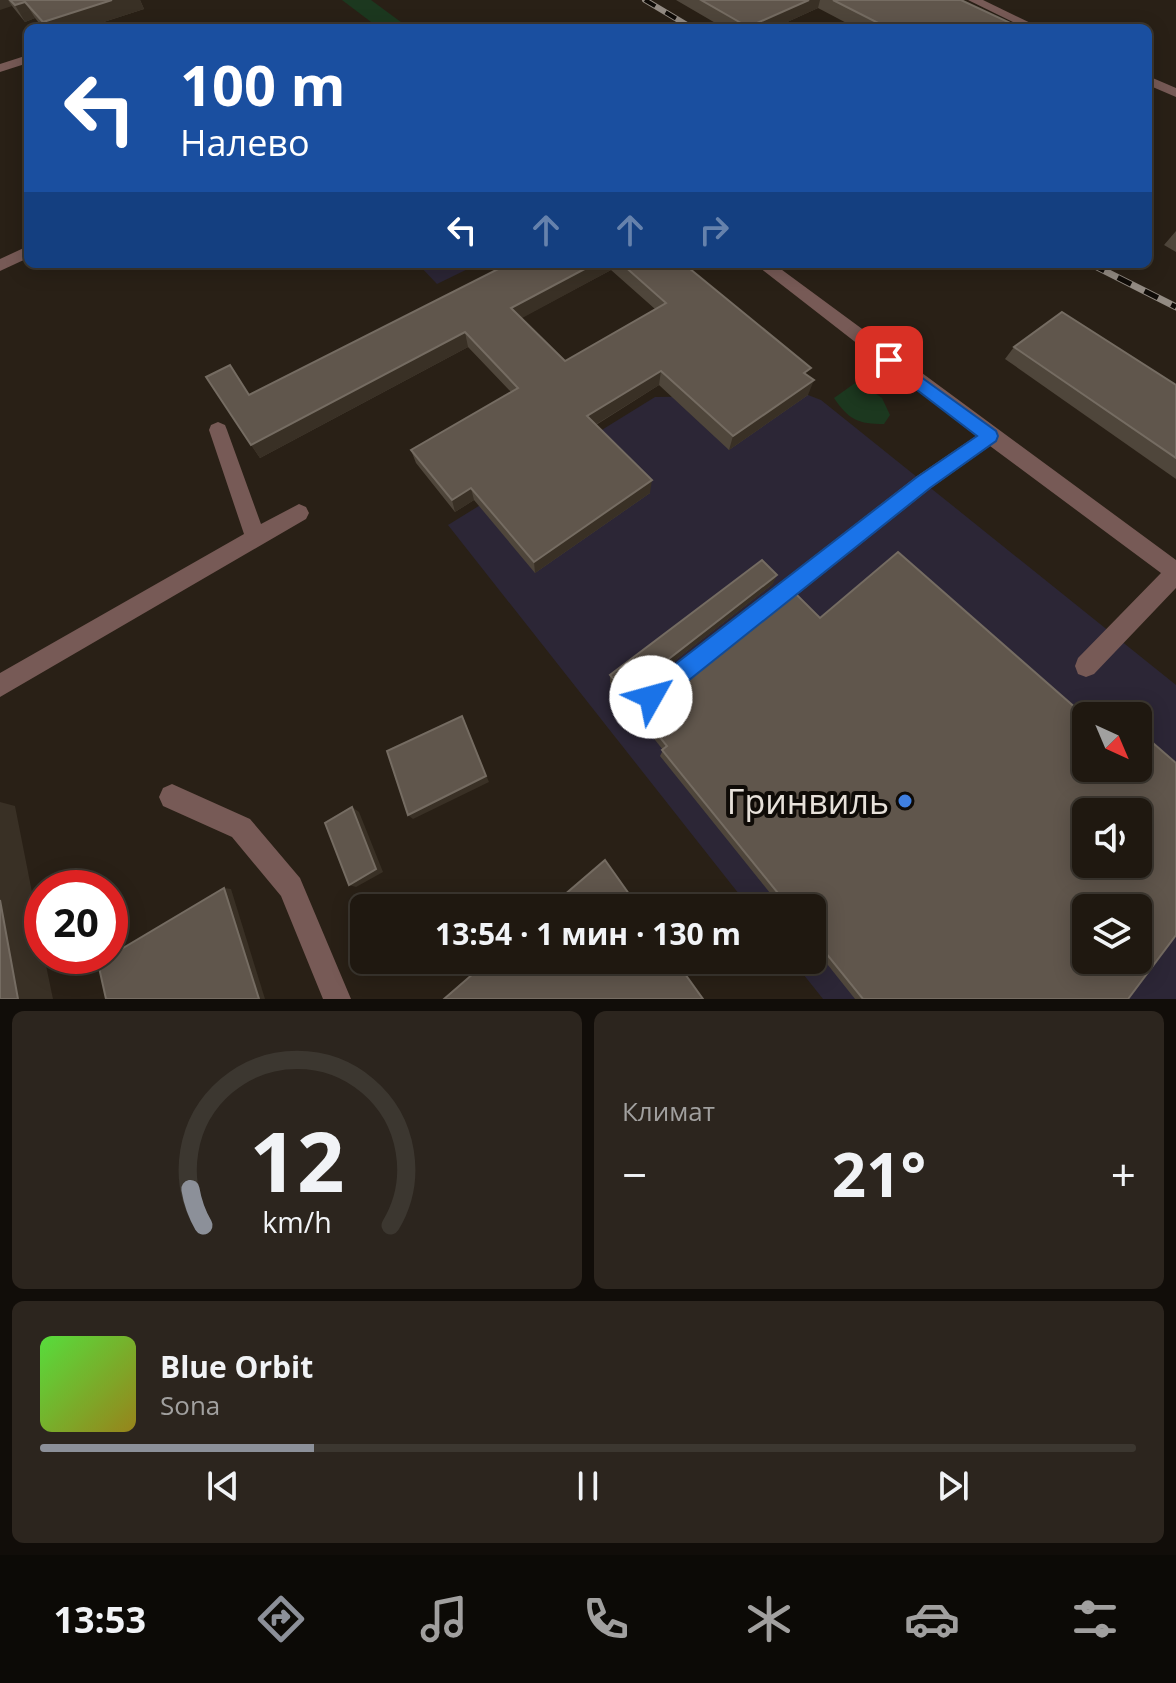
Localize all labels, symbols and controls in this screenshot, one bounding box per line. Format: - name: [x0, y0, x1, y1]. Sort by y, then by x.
- text: 100 m: [180, 46, 346, 122]
- icon: left: [48, 56, 152, 160]
- text: Налево: [180, 118, 310, 167]
- icon: left: [440, 208, 484, 252]
- icon: ahead: [524, 208, 568, 252]
- icon: ahead: [608, 208, 652, 252]
- icon: right: [692, 208, 736, 252]
- pin: [855, 326, 923, 394]
- icon: arrive: [867, 338, 911, 382]
- position arrow: [609, 655, 693, 739]
- north arrow: [1072, 702, 1152, 782]
- map controls: [1072, 702, 1152, 974]
- place label: Гринвиль: [727, 778, 889, 824]
- marker: Гринвиль: [896, 792, 914, 810]
- button: sound: [1072, 798, 1152, 878]
- speed limit sign: 20: [24, 870, 128, 974]
- button: layers: [1072, 894, 1152, 974]
- text: 13:54 · 1 мин · 130 m: [435, 913, 741, 954]
- text: Климат: [622, 1093, 715, 1129]
- text: 12: [249, 1103, 345, 1216]
- text: 21°: [832, 1133, 926, 1215]
- text: −: [622, 1144, 647, 1204]
- text: +: [1111, 1144, 1136, 1204]
- text: km/h: [262, 1202, 332, 1241]
- text: Blue Orbit: [160, 1346, 313, 1387]
- text: Sona: [160, 1387, 220, 1423]
- icon: previous: [201, 1464, 245, 1508]
- icon: pause: [566, 1464, 610, 1508]
- icon: next: [931, 1464, 975, 1508]
- icon: directions: [253, 1591, 309, 1647]
- icon: music: [416, 1591, 472, 1647]
- icon: phone: [578, 1591, 634, 1647]
- icon: climate: [741, 1591, 797, 1647]
- icon: car: [904, 1591, 960, 1647]
- icon: filters: [1067, 1591, 1123, 1647]
- text: 13:53: [53, 1595, 146, 1644]

